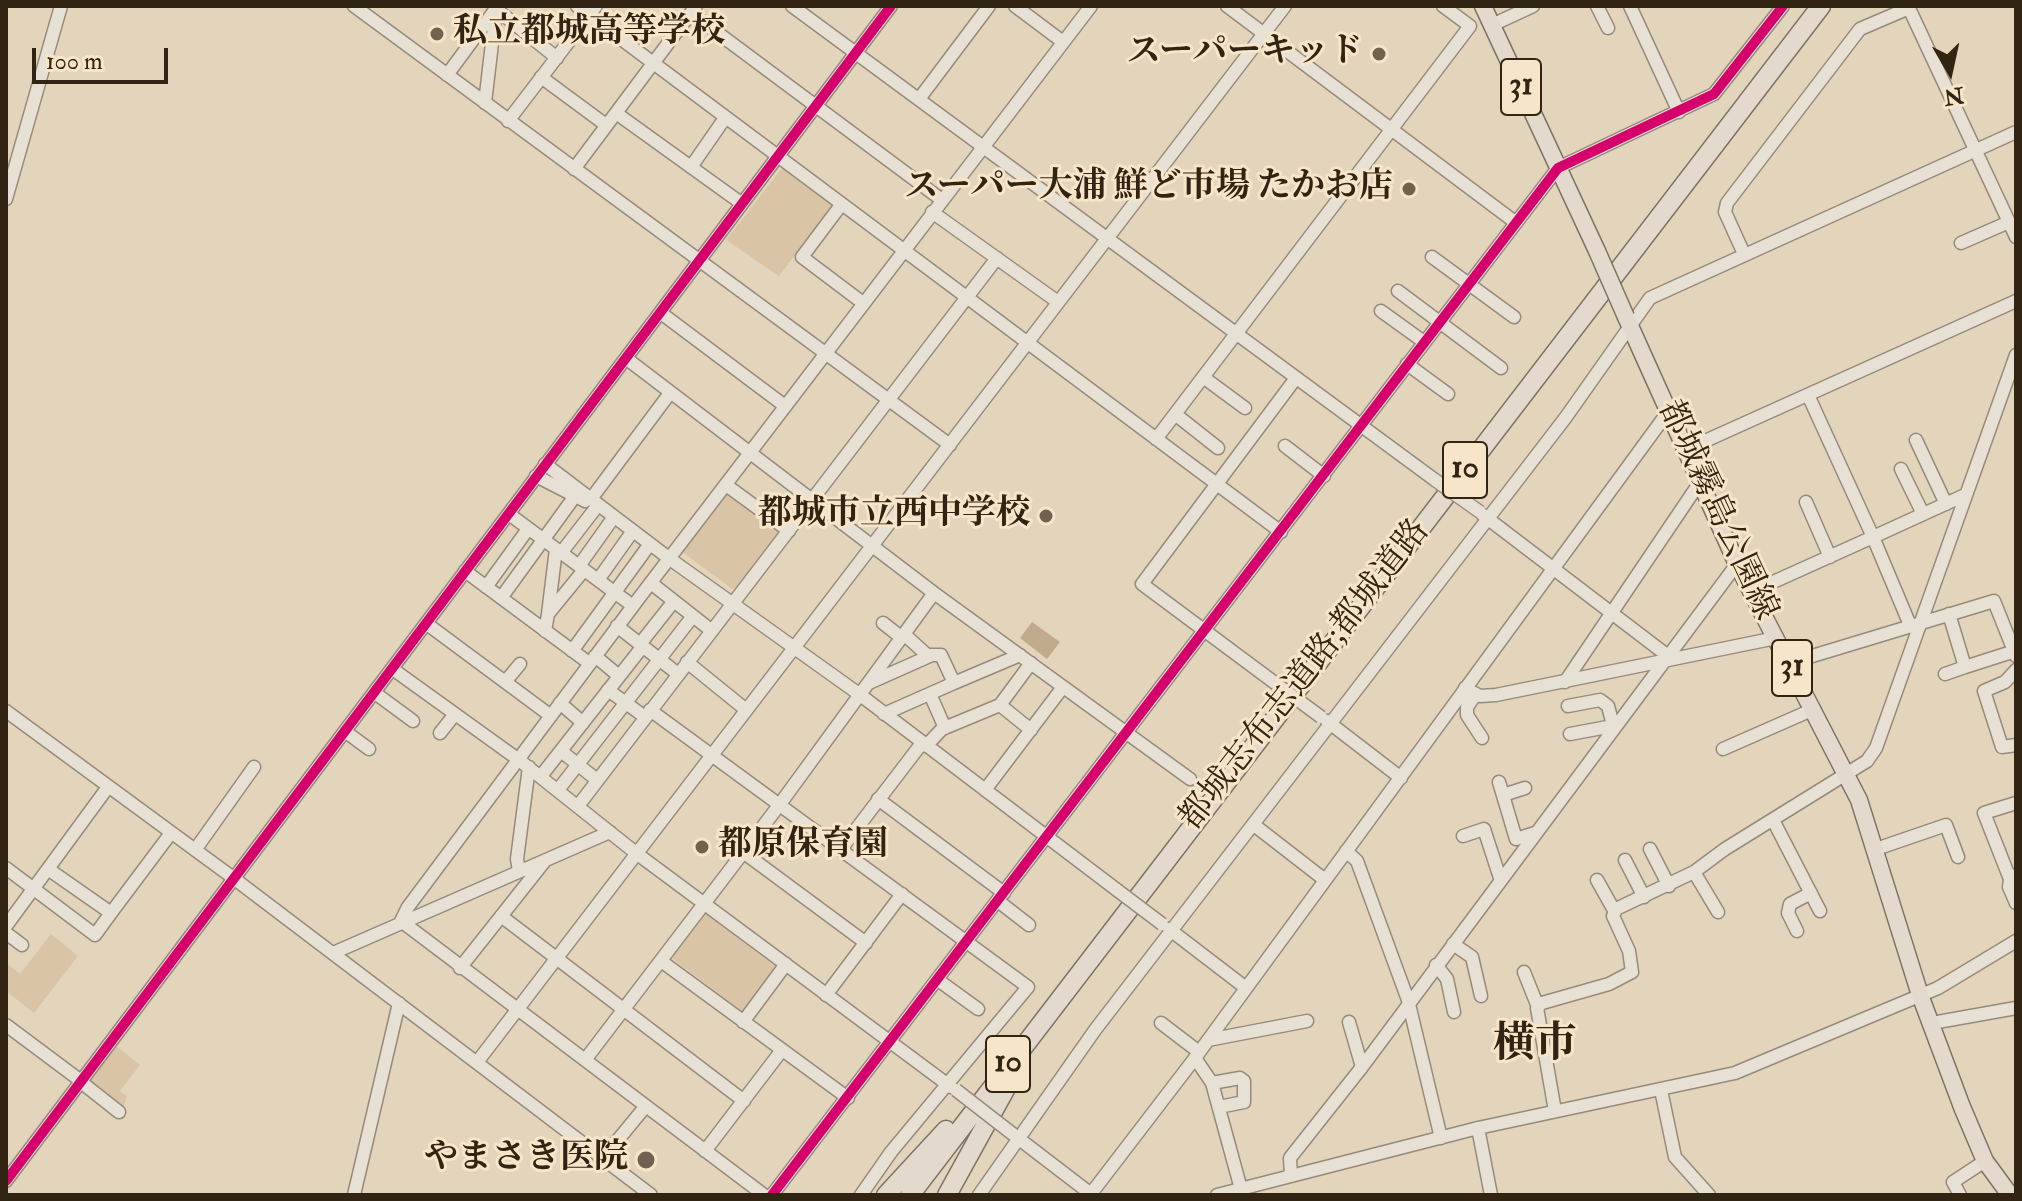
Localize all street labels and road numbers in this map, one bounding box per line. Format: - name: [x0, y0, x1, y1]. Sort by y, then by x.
- road number: 31: [1501, 59, 1541, 115]
- street label: 都城霧島公園線: [1647, 395, 1785, 627]
- road number: 10: [1443, 442, 1487, 498]
- street label: 都城志布志道路;都城道路: [1172, 513, 1440, 839]
- road number: 31: [1772, 640, 1812, 696]
- road number: 10: [986, 1036, 1030, 1092]

